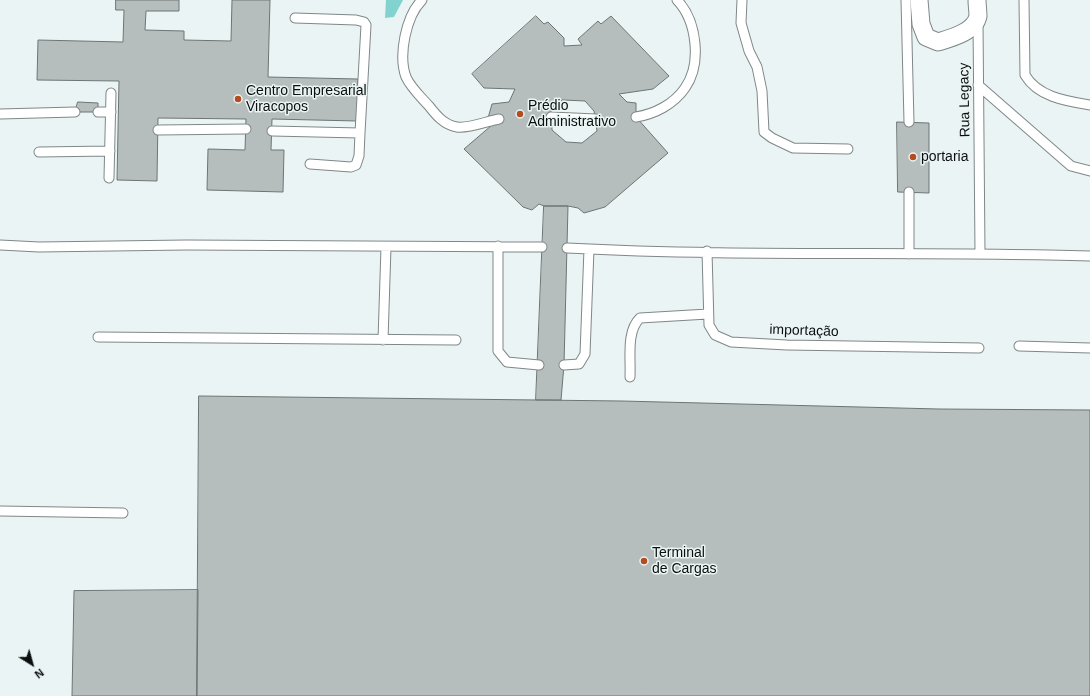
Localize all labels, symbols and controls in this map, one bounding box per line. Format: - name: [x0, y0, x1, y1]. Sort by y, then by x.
- street label: Rua Legacy: [956, 63, 974, 137]
- place label: Centro Empresarial Viracopos: [246, 83, 367, 116]
- marker: Centro Empresarial Viracopos: [233, 94, 243, 104]
- place label: Prédio Administrativo: [528, 98, 616, 130]
- marker: Prédio Administrativo: [515, 109, 525, 119]
- place label: portaria: [921, 149, 968, 165]
- marker: portaria: [908, 152, 918, 162]
- street label: importação: [769, 321, 839, 341]
- place label: Terminal de Cargas: [652, 545, 717, 578]
- marker: Terminal de Cargas: [639, 556, 649, 566]
- north arrow: [12, 644, 52, 684]
- text: N: [32, 666, 46, 681]

